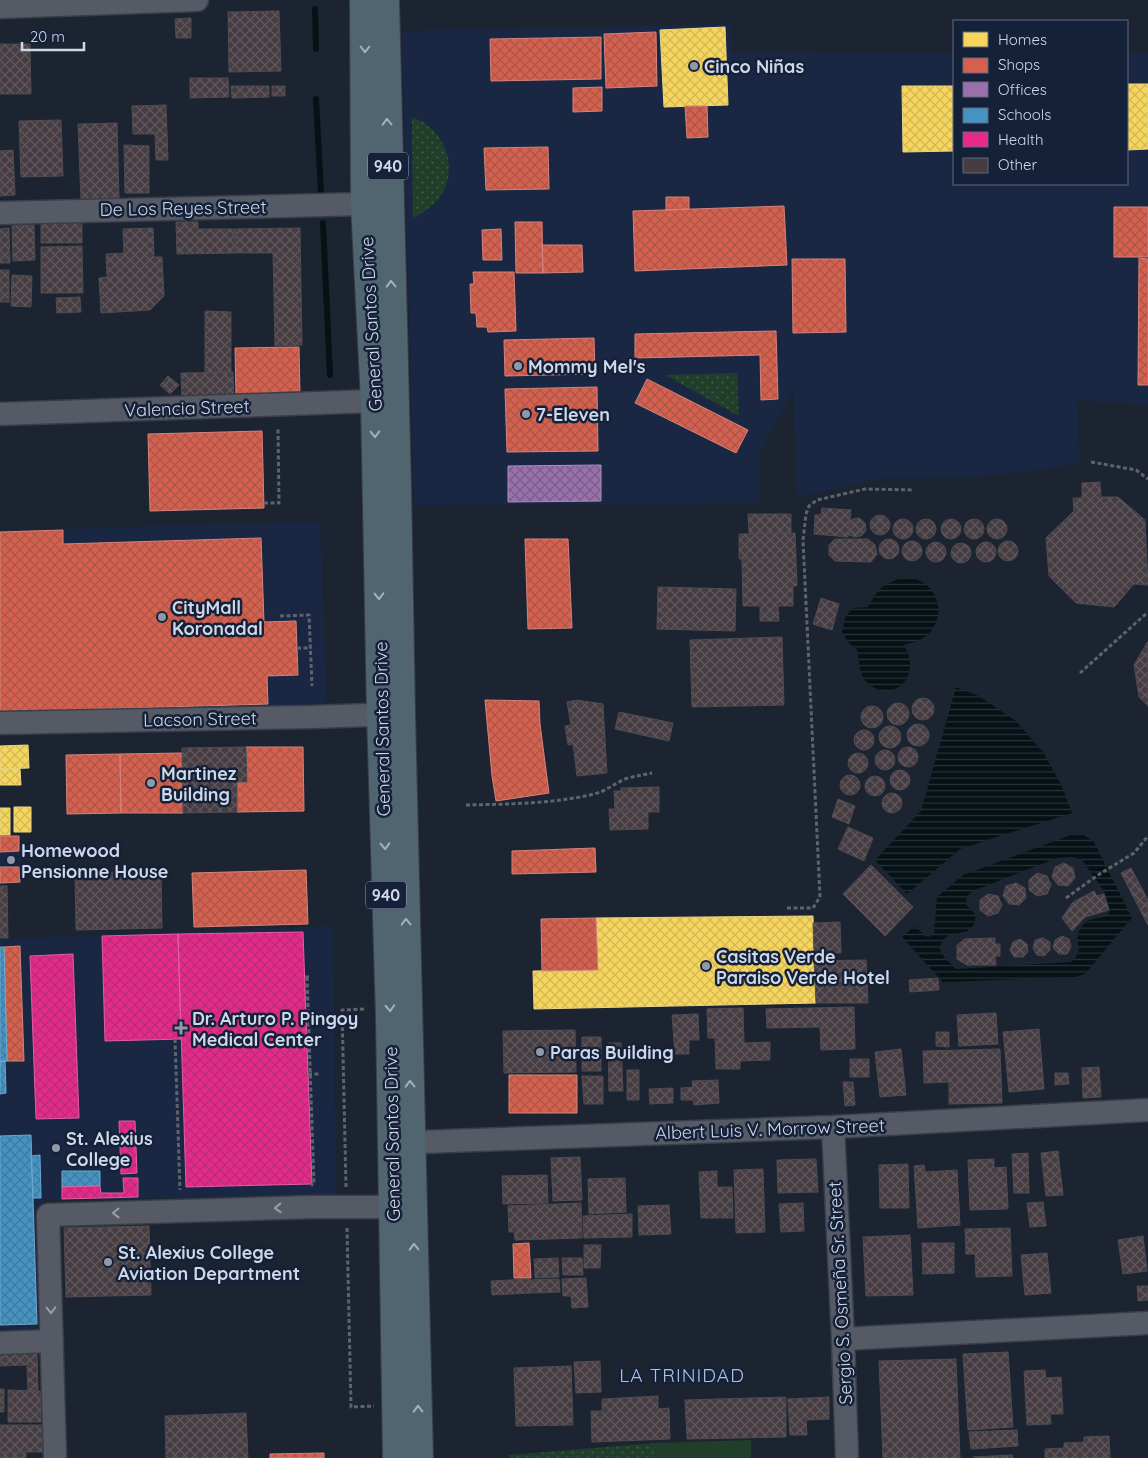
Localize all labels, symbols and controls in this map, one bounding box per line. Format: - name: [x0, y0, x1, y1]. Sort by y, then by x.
- scale bar: [22, 20, 85, 52]
- legend: [953, 20, 1128, 185]
- text: 20 m: [30, 27, 65, 46]
- text: Homes: [998, 30, 1047, 49]
- one-way arrow: [360, 45, 370, 53]
- place label: Cinco Niñas: [704, 55, 804, 78]
- text: Shops: [998, 55, 1040, 74]
- marker: Cinco Niñas: [688, 60, 700, 72]
- text: Offices: [998, 80, 1047, 99]
- text: Schools: [998, 105, 1051, 124]
- one-way arrow: [382, 117, 392, 125]
- text: Health: [998, 130, 1043, 149]
- road number: 940: [368, 153, 408, 180]
- text: Other: [998, 155, 1038, 174]
- street label: De Los Reyes Street: [99, 195, 267, 221]
- street label: General Santos Drive: [355, 236, 387, 412]
- one-way arrow: [386, 280, 397, 288]
- place label: Mommy Mel's: [528, 355, 646, 378]
- marker: Mommy Mel's: [512, 360, 524, 372]
- street label: Valencia Street: [124, 394, 250, 422]
- place label: 7-Eleven: [536, 403, 610, 426]
- marker: 7-Eleven: [520, 408, 532, 420]
- one-way arrow: [370, 430, 380, 438]
- one-way arrow: [374, 592, 384, 600]
- place label: CityMall Koronadal: [172, 596, 263, 640]
- marker: CityMall Koronadal: [156, 611, 168, 623]
- street label: General Santos Drive: [369, 641, 395, 817]
- street label: Lacson Street: [143, 707, 257, 731]
- place label: Martinez Building: [161, 762, 237, 806]
- marker: Martinez Building: [145, 777, 157, 789]
- place label: Homewood Pensionne House: [21, 839, 168, 883]
- one-way arrow: [380, 842, 390, 850]
- marker: Homewood Pensionne House: [5, 854, 17, 866]
- road number: 940: [366, 882, 406, 908]
- one-way arrow: [401, 918, 412, 926]
- place label: Casitas Verde Paraiso Verde Hotel: [716, 945, 890, 989]
- marker: Casitas Verde Paraiso Verde Hotel: [700, 960, 712, 972]
- one-way arrow: [384, 1005, 395, 1013]
- place label: Dr. Arturo P. Pingoy Medical Center: [192, 1007, 358, 1051]
- marker: Dr. Arturo P. Pingoy Medical Center: [174, 1021, 188, 1035]
- place label: Paras Building: [550, 1041, 674, 1064]
- street label: General Santos Drive: [379, 1046, 405, 1222]
- marker: Paras Building: [534, 1046, 546, 1058]
- one-way arrow: [405, 1080, 416, 1088]
- street label: Albert Luis V. Morrow Street: [655, 1113, 885, 1145]
- place label: St. Alexius College: [66, 1127, 153, 1171]
- marker: St. Alexius College: [50, 1142, 62, 1154]
- street label: Sergio S. Osmeña Sr. Street: [823, 1181, 857, 1405]
- one-way arrow: [274, 1203, 282, 1214]
- one-way arrow: [112, 1208, 120, 1219]
- place label: St. Alexius College Aviation Department: [118, 1241, 300, 1285]
- one-way arrow: [409, 1243, 419, 1250]
- marker: St. Alexius College Aviation Department: [102, 1256, 114, 1268]
- one-way arrow: [46, 1306, 56, 1314]
- district label: LA TRINIDAD: [619, 1363, 745, 1387]
- one-way arrow: [413, 1405, 424, 1413]

